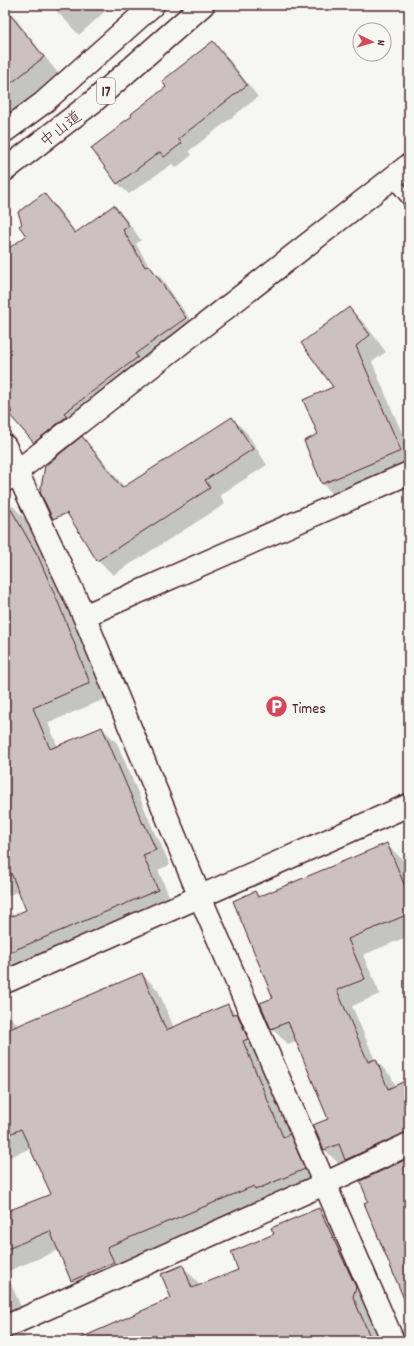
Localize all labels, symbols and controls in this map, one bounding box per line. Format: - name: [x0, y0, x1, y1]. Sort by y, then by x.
- north arrow: [352, 22, 392, 62]
- text: N: [372, 39, 388, 47]
- road number: 17: [97, 78, 115, 104]
- street label: 中山道: [36, 106, 88, 154]
- parking icon: Times: [263, 694, 289, 720]
- place label: Times: [292, 698, 326, 721]

